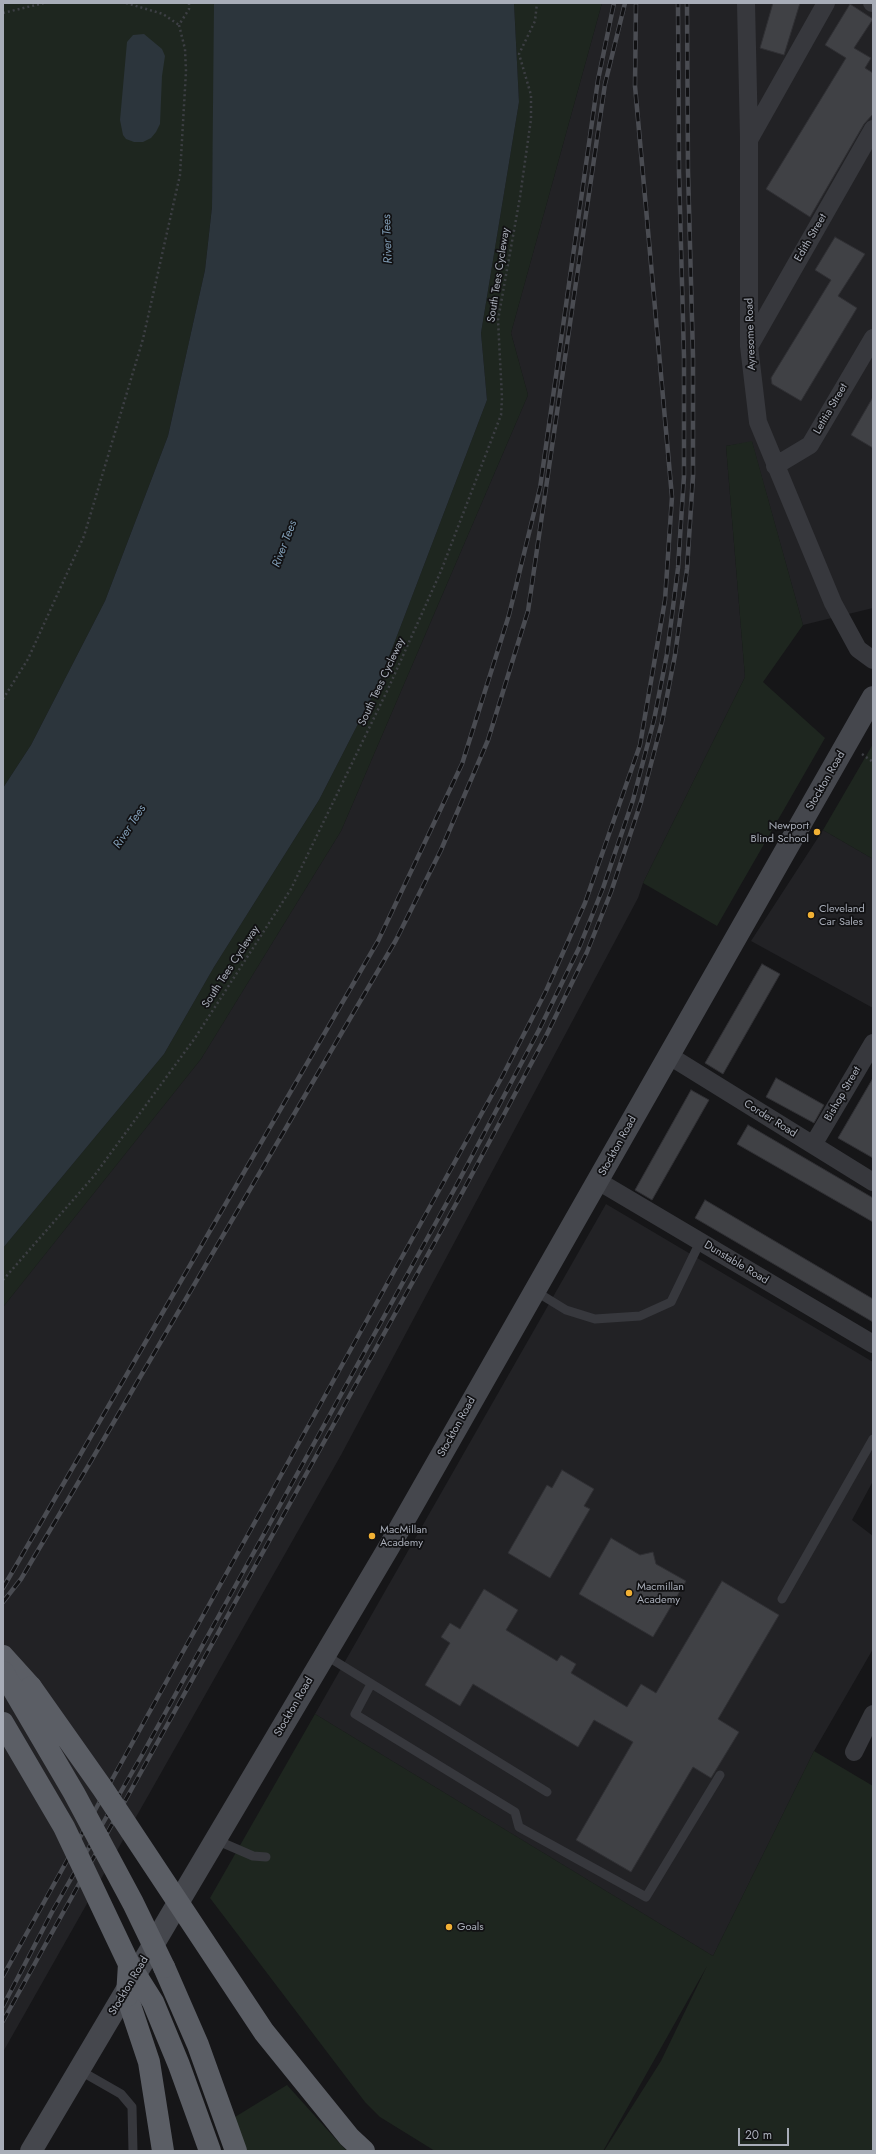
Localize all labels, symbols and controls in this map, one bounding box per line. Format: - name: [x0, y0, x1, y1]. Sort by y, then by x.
- street label: Edith Street: [792, 212, 830, 264]
- water label: River Tees: [380, 214, 396, 264]
- street label: South Tees Cycleway: [485, 227, 513, 323]
- street label: Ayresome Road: [743, 298, 759, 370]
- street label: Letitia Street: [811, 381, 851, 437]
- water label: River Tees: [269, 519, 301, 569]
- street label: South Tees Cycleway: [356, 636, 408, 728]
- street label: Stockton Road: [804, 749, 848, 813]
- water label: River Tees: [111, 803, 149, 851]
- place label: Newport Blind School: [751, 819, 809, 845]
- marker: Newport Blind School: [812, 827, 822, 837]
- place label: Cleveland Car Sales: [819, 902, 865, 928]
- marker: Cleveland Car Sales: [806, 910, 816, 920]
- street label: South Tees Cycleway: [199, 923, 263, 1011]
- street label: Bishop Street: [822, 1064, 864, 1124]
- street label: Corder Road: [741, 1097, 799, 1141]
- street label: Stockton Road: [596, 1114, 640, 1178]
- street label: Dunstable Road: [701, 1239, 771, 1287]
- street label: Stockton Road: [435, 1395, 479, 1459]
- place label: MacMillan Academy: [380, 1523, 427, 1549]
- marker: MacMillan Academy: [367, 1531, 377, 1541]
- place label: Macmillan Academy: [637, 1580, 684, 1606]
- marker: Macmillan Academy: [624, 1588, 634, 1598]
- street label: Stockton Road: [272, 1675, 316, 1739]
- place label: Goals: [457, 1920, 484, 1934]
- marker: Goals: [444, 1922, 454, 1932]
- street label: Stockton Road: [106, 1954, 152, 2018]
- scale bar: [740, 2120, 791, 2146]
- text: 20 m: [745, 2126, 772, 2144]

